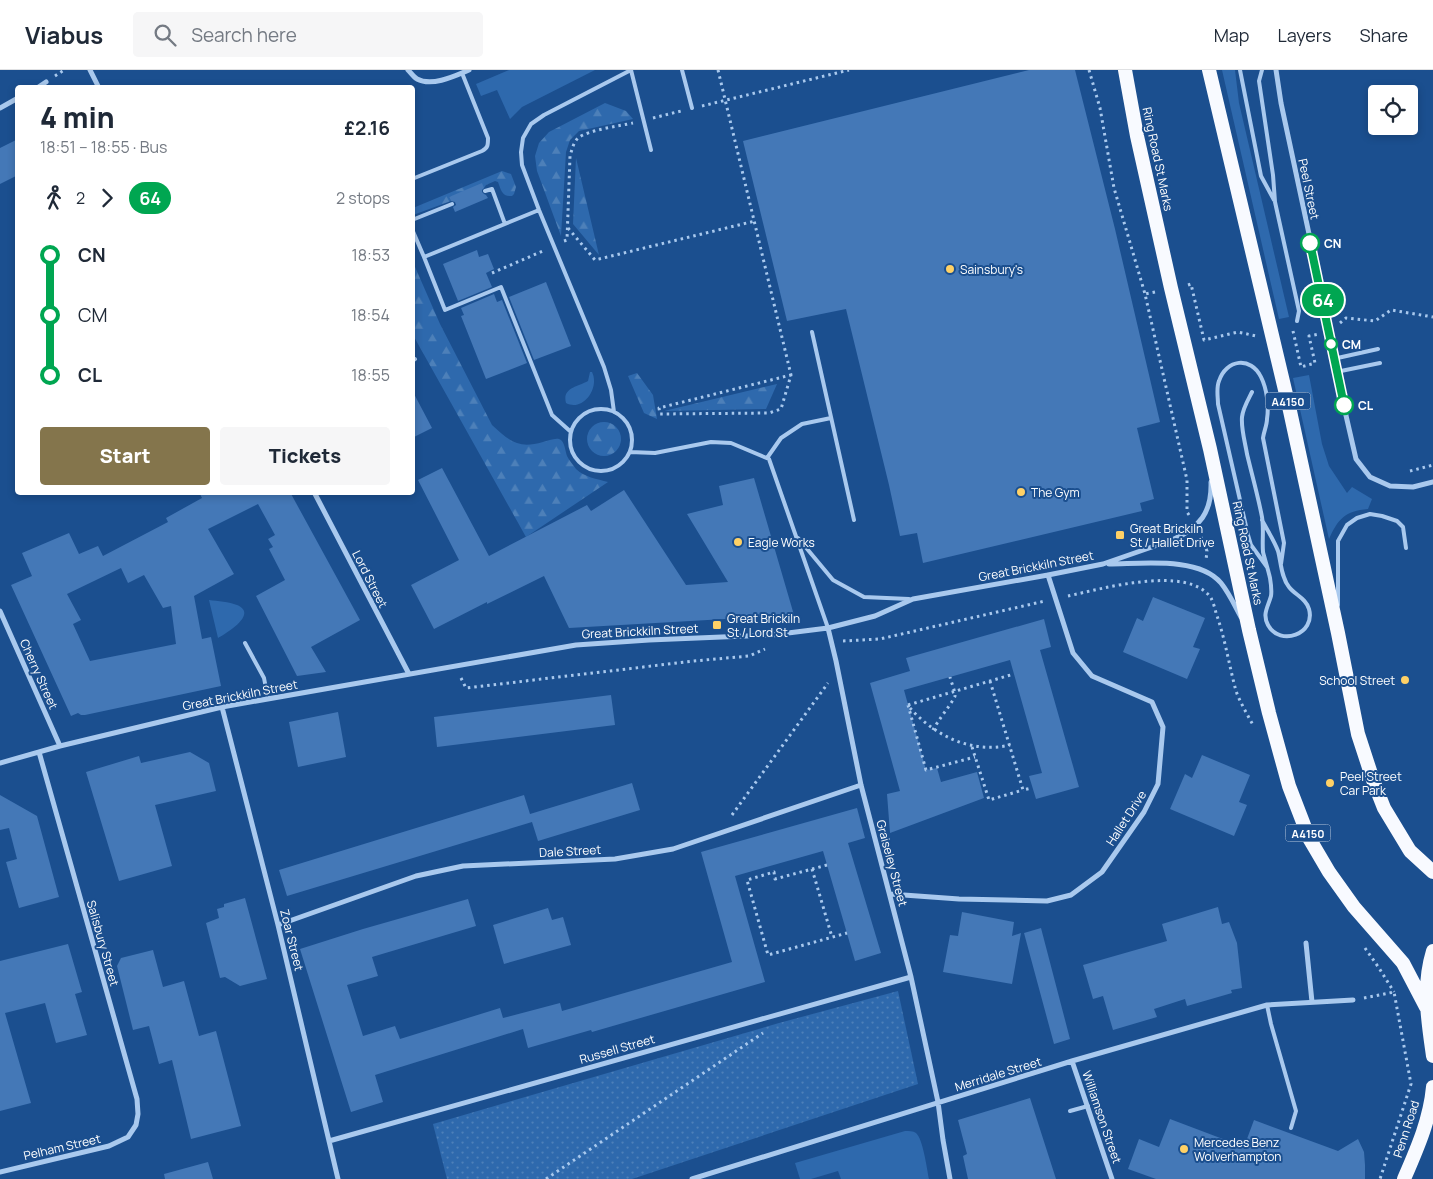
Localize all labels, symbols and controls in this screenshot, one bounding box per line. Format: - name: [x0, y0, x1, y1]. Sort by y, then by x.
- search box: [133, 12, 483, 57]
- text: Viabus: [25, 18, 103, 51]
- icon: search: [151, 21, 179, 49]
- text: Search here: [191, 22, 297, 48]
- text: Map: [1214, 23, 1249, 47]
- text: Layers: [1277, 23, 1331, 47]
- text: Share: [1359, 23, 1408, 47]
- map controls: [1368, 85, 1418, 135]
- button: locate: [1368, 85, 1418, 135]
- text: 4 min: [40, 98, 115, 136]
- street label: Ring Road St Marks: [1139, 106, 1177, 212]
- text: £2.16: [344, 115, 390, 141]
- text: 18:51 – 18:55 · Bus: [40, 136, 167, 158]
- street label: Peel Street: [1294, 157, 1324, 221]
- icon: walk: [40, 184, 68, 212]
- icon: forward: [93, 184, 121, 212]
- text: 64: [139, 186, 161, 210]
- text: 2: [76, 187, 85, 209]
- text: 2 stops: [336, 187, 390, 209]
- marker: CN: [1300, 233, 1320, 253]
- place label: CN: [1324, 235, 1341, 252]
- text: CN: [78, 242, 106, 268]
- text: 18:53: [352, 244, 390, 266]
- place label: Sainsbury's: [960, 261, 1023, 278]
- marker: Sainsbury's: [944, 263, 956, 275]
- line badge: 64: [1300, 284, 1346, 316]
- text: 64: [1312, 288, 1334, 312]
- text: CM: [78, 302, 108, 328]
- text: 18:54: [351, 304, 390, 326]
- place label: CM: [1342, 336, 1361, 353]
- marker: CM: [1324, 337, 1338, 351]
- text: CL: [78, 362, 102, 388]
- text: 18:55: [351, 364, 390, 386]
- road number: A4150: [1266, 392, 1310, 410]
- marker: CL: [1334, 395, 1354, 415]
- place label: CL: [1358, 397, 1374, 414]
- button: Start: [40, 427, 210, 485]
- button: Tickets: [220, 427, 390, 485]
- place label: The Gym: [1031, 484, 1080, 501]
- marker: The Gym: [1015, 486, 1027, 498]
- street label: Ring Road St Marks: [1229, 500, 1267, 606]
- place label: Great Brickiln St / Hallet Drive: [1130, 520, 1214, 551]
- marker: Great Brickiln St / Hallet Drive: [1114, 529, 1126, 541]
- place label: Eagle Works: [748, 534, 815, 551]
- marker: Eagle Works: [732, 536, 744, 548]
- street label: Great Brickkiln Street: [977, 546, 1095, 585]
- street label: Lord Street: [348, 547, 392, 611]
- place label: Great Brickiln St / Lord St: [727, 610, 800, 641]
- street label: Great Brickkiln Street: [581, 619, 699, 643]
- marker: Great Brickiln St / Lord St: [711, 619, 723, 631]
- street label: Cherry Street: [16, 636, 62, 712]
- place label: School Street: [1319, 672, 1395, 689]
- marker: School Street: [1399, 674, 1411, 686]
- street label: Great Brickkiln Street: [181, 675, 299, 714]
- place label: Peel Street Car Park: [1340, 768, 1402, 799]
- marker: Peel Street Car Park: [1324, 777, 1336, 789]
- street label: Hallet Drive: [1102, 787, 1150, 849]
- street label: Graiseley Street: [872, 818, 912, 908]
- road number: A4150: [1286, 824, 1330, 841]
- street label: Dale Street: [539, 841, 602, 861]
- street label: Salisbury Street: [83, 898, 123, 988]
- street label: Zoar Street: [276, 907, 308, 973]
- street label: Russell Street: [577, 1030, 657, 1068]
- street label: Merridale Street: [953, 1053, 1044, 1095]
- street label: Williamson Street: [1078, 1068, 1126, 1166]
- street label: Penn Road: [1389, 1098, 1423, 1160]
- street label: Pelham Street: [22, 1130, 102, 1164]
- place label: Mercedes Benz Wolverhampton: [1194, 1134, 1281, 1165]
- marker: Mercedes Benz Wolverhampton: [1178, 1143, 1190, 1155]

